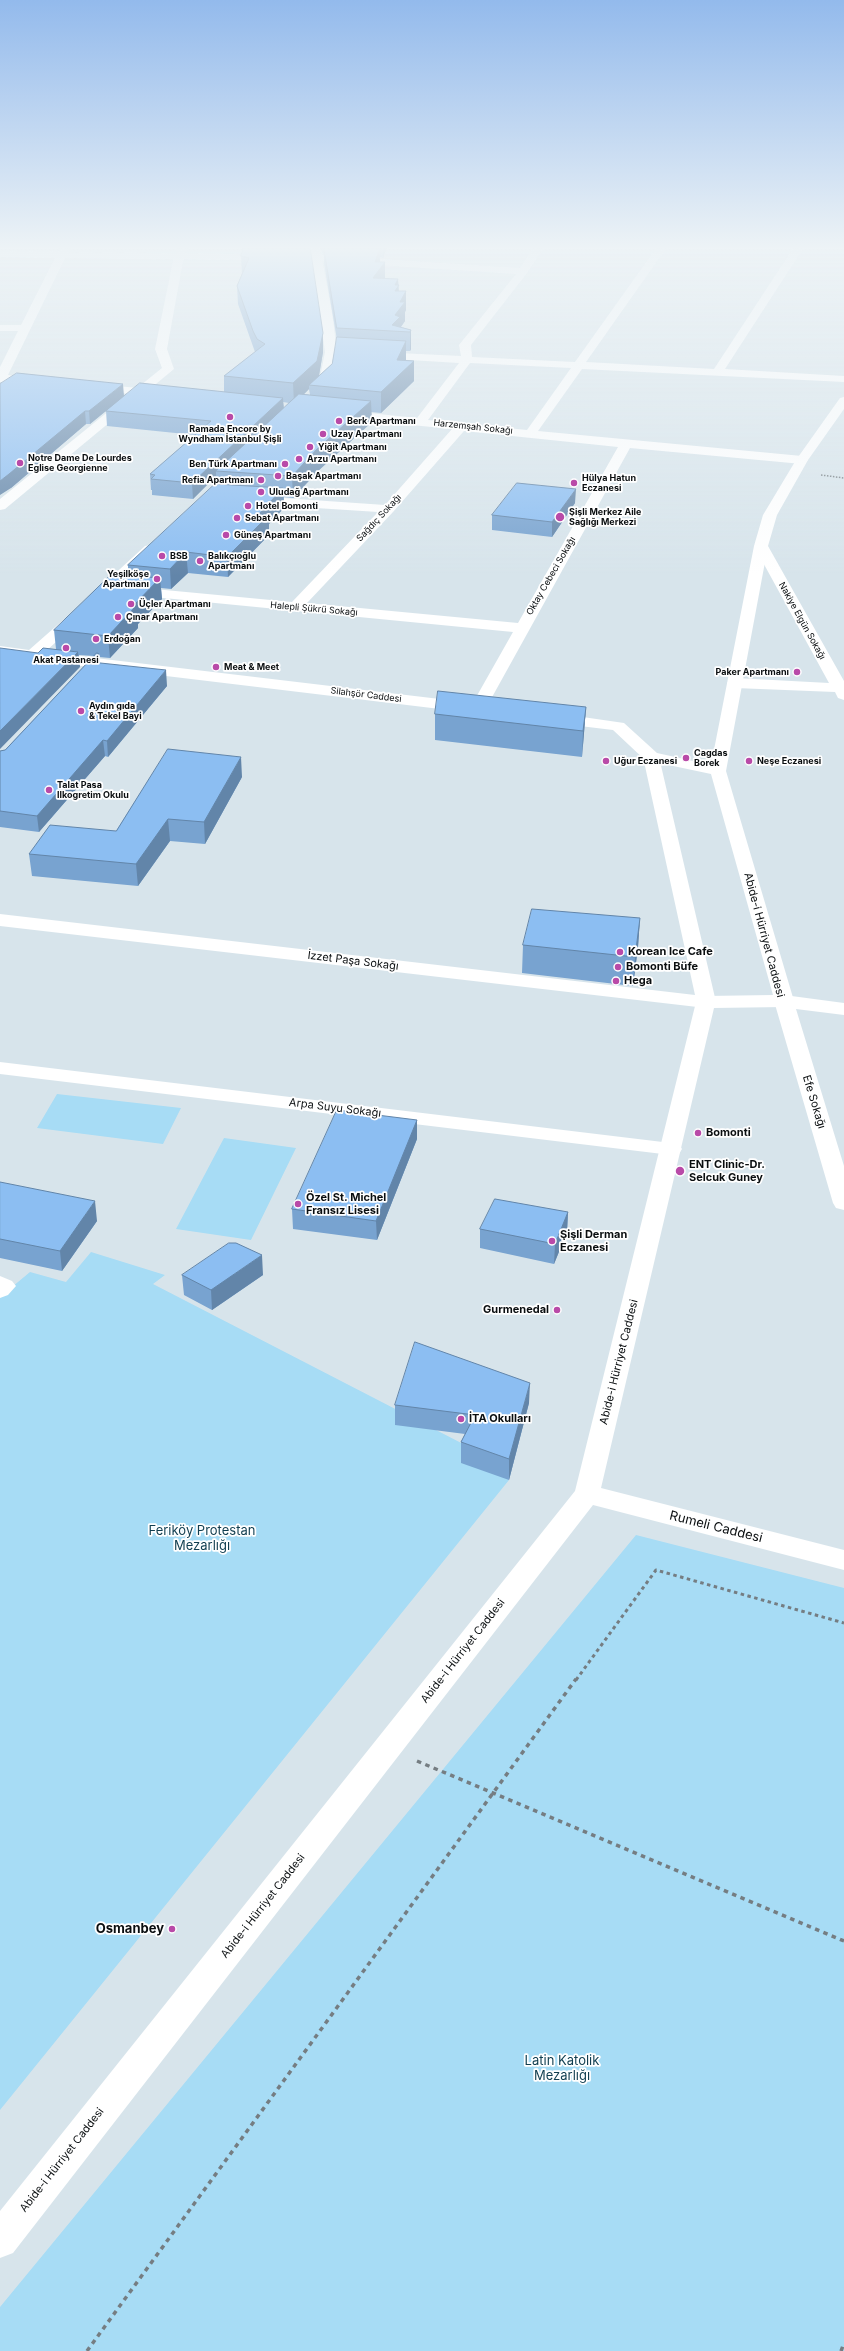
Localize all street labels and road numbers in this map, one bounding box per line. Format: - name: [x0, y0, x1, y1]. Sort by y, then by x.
- street label: Harzemşah Sokağı: [433, 417, 513, 437]
- street label: Sağdıç Sokağı: [354, 492, 404, 544]
- street label: Oktay Cebeci Sokağı: [524, 535, 578, 617]
- street label: Nakiye Elgün Sokağı: [776, 580, 828, 662]
- street label: Halepli Şükrü Sokağı: [270, 600, 358, 618]
- street label: Silahşör Caddesi: [330, 685, 402, 705]
- street label: Abide-i Hürriyet Caddesi: [741, 871, 787, 999]
- street label: İzzet Paşa Sokağı: [307, 949, 399, 973]
- street label: Efe Sokağı: [800, 1074, 828, 1130]
- street label: Arpa Suyu Sokağı: [288, 1096, 382, 1120]
- street label: Abide-i Hürriyet Caddesi: [597, 1298, 641, 1426]
- street label: Rumeli Caddesi: [668, 1508, 764, 1546]
- street label: Abide-i Hürriyet Caddesi: [418, 1596, 508, 1706]
- street label: Abide-i Hürriyet Caddesi: [218, 1851, 308, 1961]
- street label: Abide-i Hürriyet Caddesi: [17, 2105, 107, 2215]

